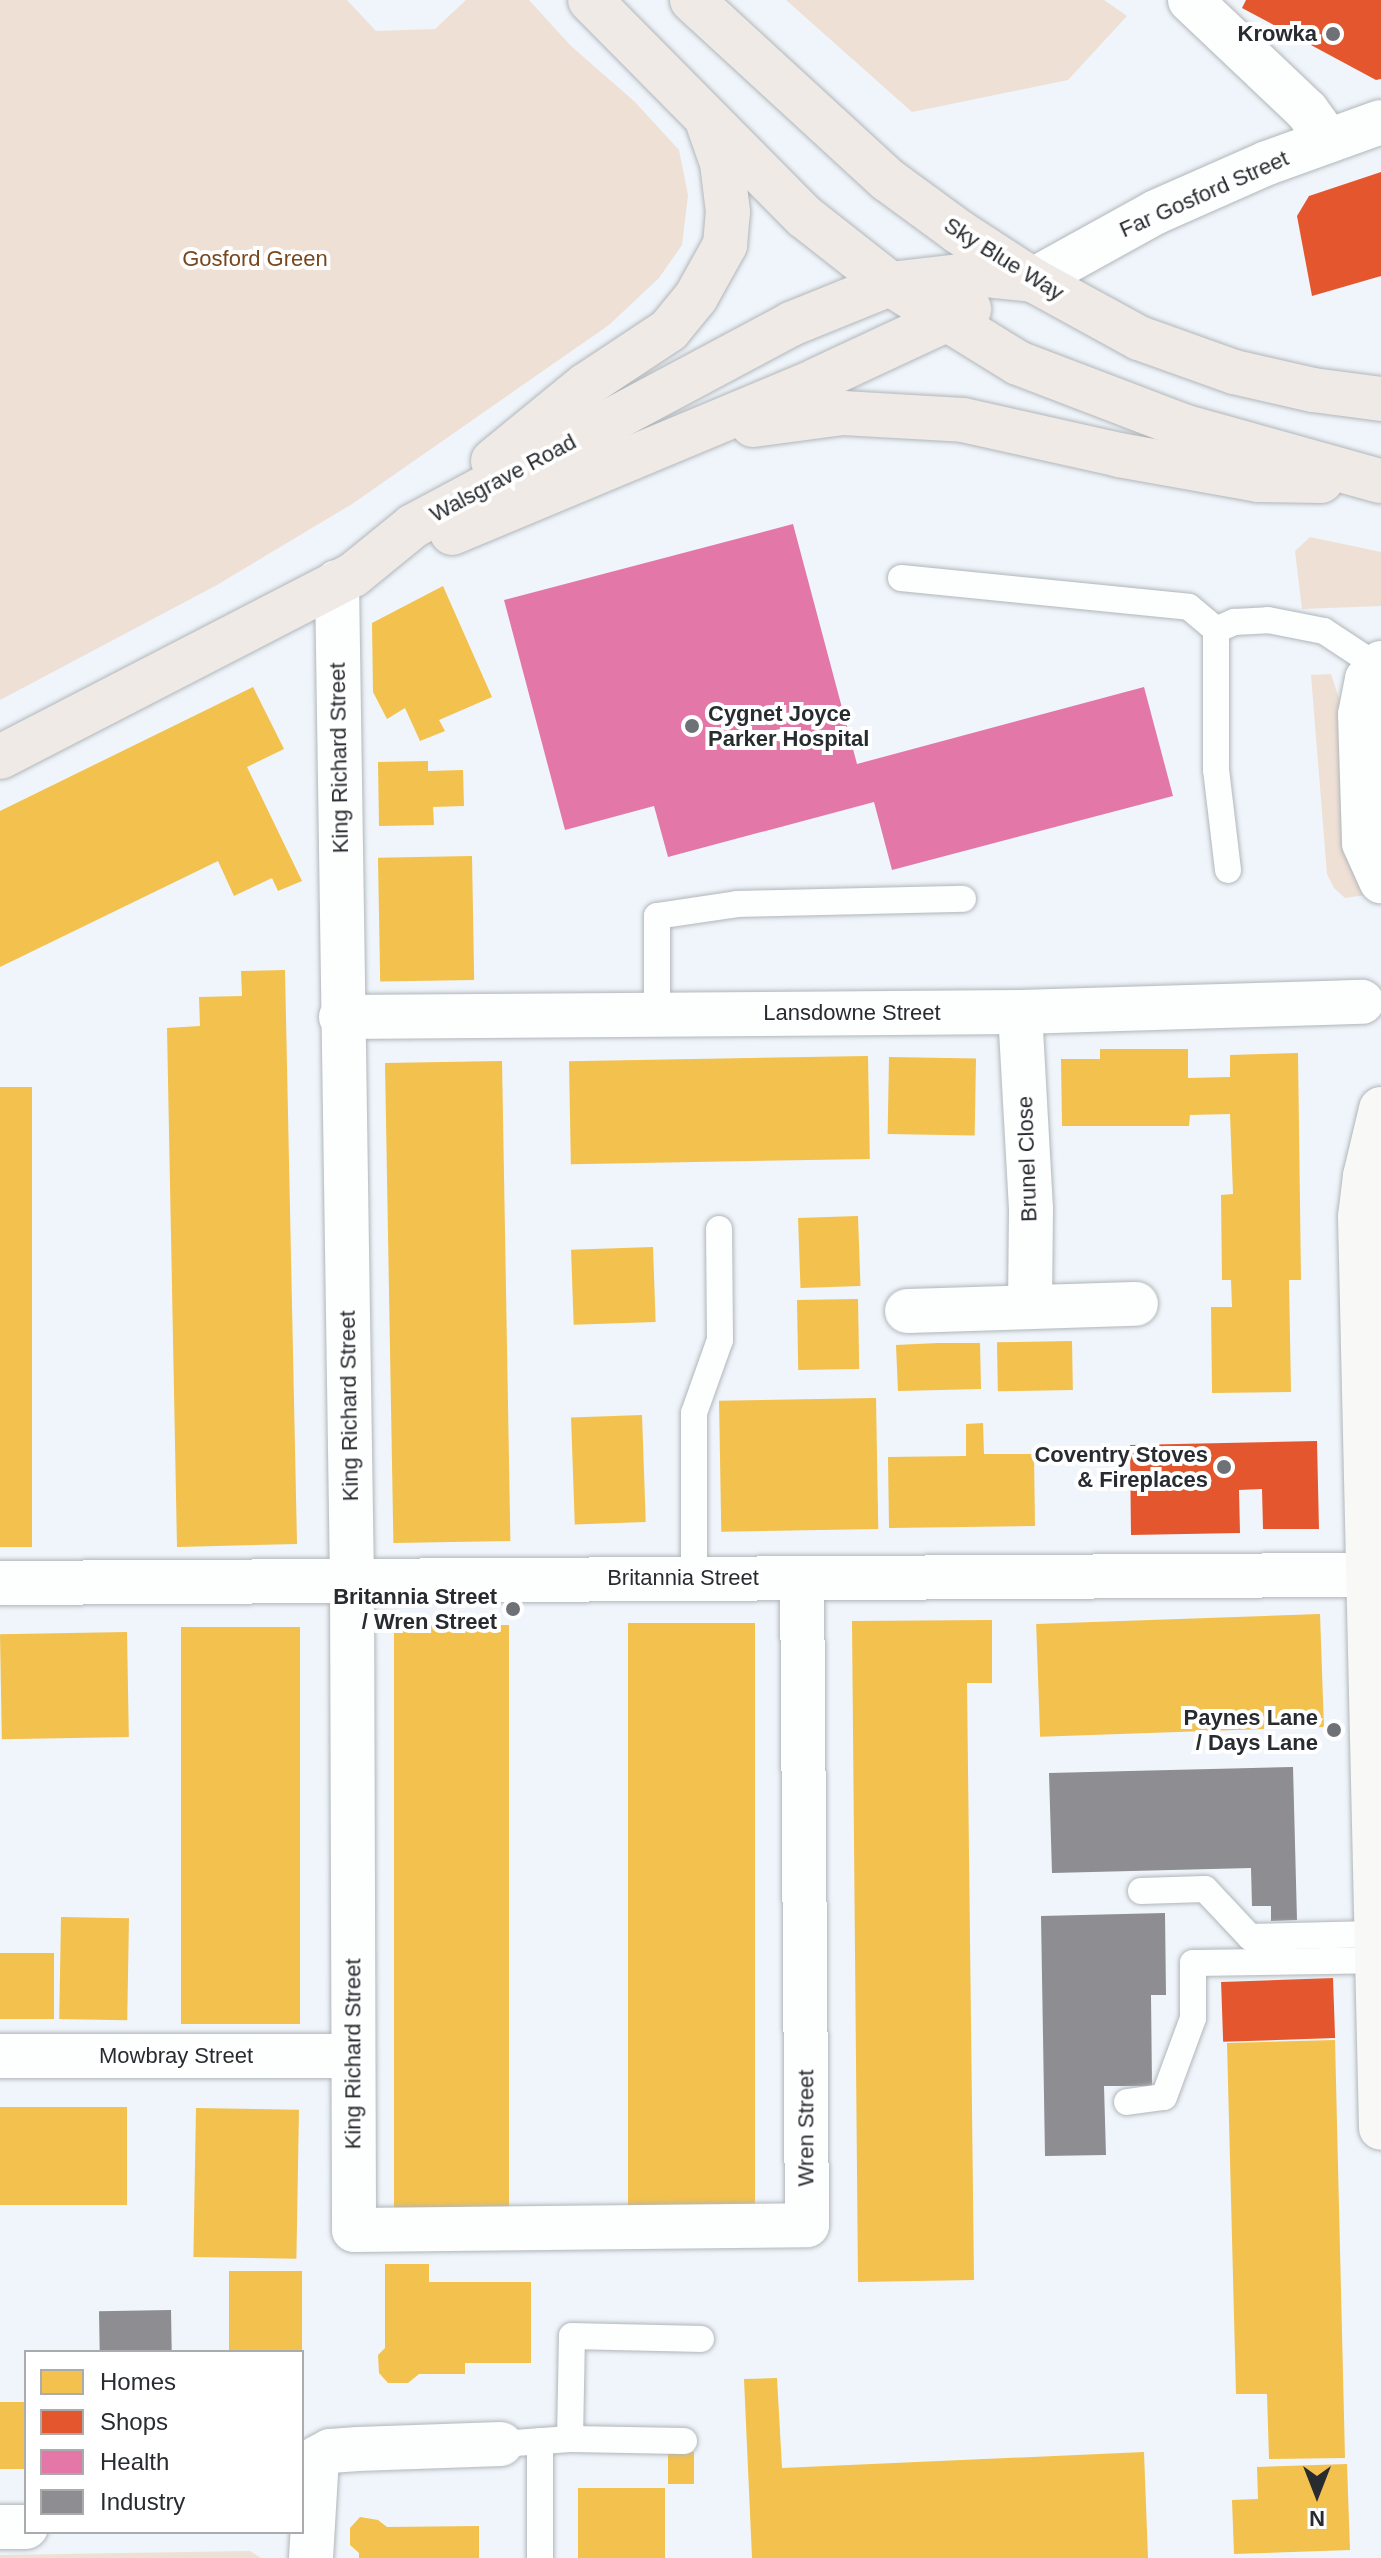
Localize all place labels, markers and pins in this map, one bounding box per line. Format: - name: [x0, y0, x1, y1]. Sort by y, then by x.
- place label: Krowka: [1238, 21, 1317, 47]
- marker: Krowka: [1324, 25, 1342, 43]
- place label: Cygnet Joyce Parker Hospital: [708, 700, 869, 752]
- marker: Cygnet Joyce Parker Hospital: [683, 717, 701, 735]
- place label: Coventry Stoves & Fireplaces: [1034, 1441, 1208, 1492]
- marker: Coventry Stoves & Fireplaces: [1215, 1458, 1233, 1476]
- place label: Britannia Street / Wren Street: [333, 1583, 497, 1634]
- marker: Britannia Street / Wren Street: [504, 1600, 522, 1618]
- place label: Paynes Lane / Days Lane: [1183, 1704, 1318, 1756]
- marker: Paynes Lane / Days Lane: [1325, 1721, 1343, 1739]

